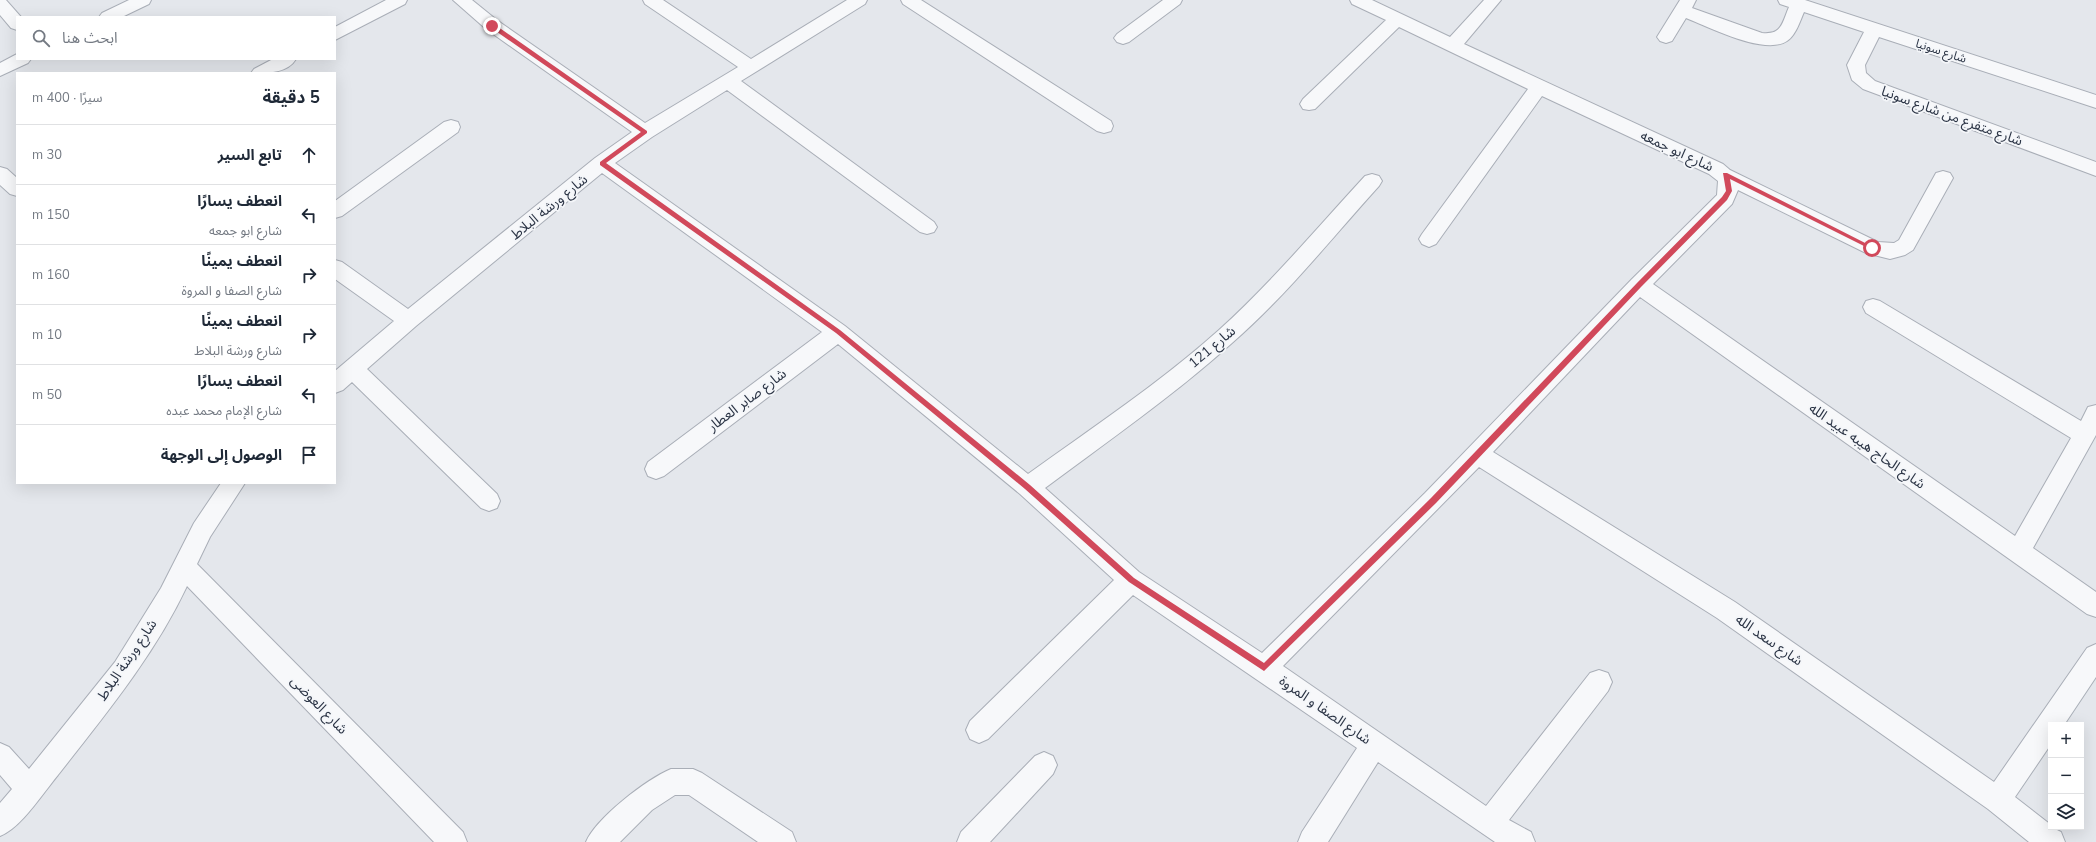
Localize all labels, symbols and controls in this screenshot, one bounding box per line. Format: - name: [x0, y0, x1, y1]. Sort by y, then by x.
- search box: [16, 16, 336, 60]
- route end: [483, 17, 501, 35]
- icon: search: [30, 27, 52, 49]
- text: ابحث هنا: [62, 28, 118, 48]
- street label: شارع سونيا: [1913, 35, 1969, 68]
- street label: شارع متفرع من شارع سونيا: [1878, 82, 2025, 151]
- text: 5 دقيقة: [262, 86, 320, 109]
- text: سيرًا · 400 m: [32, 89, 103, 107]
- street label: شارع ابو جمعه: [1637, 126, 1717, 177]
- icon: ahead: [298, 144, 320, 166]
- text: تابع السير: [218, 145, 282, 165]
- text: 30 m: [32, 146, 62, 164]
- street label: شارع ورشة البلاط: [506, 170, 592, 245]
- text: انعطف يسارًا: [197, 191, 282, 211]
- icon: left: [298, 204, 320, 226]
- text: 150 m: [32, 206, 70, 224]
- text: شارع ابو جمعه: [209, 222, 282, 240]
- route start: [1863, 239, 1881, 257]
- text: انعطف يمينًا: [201, 251, 282, 271]
- icon: right: [298, 264, 320, 286]
- text: 160 m: [32, 266, 70, 284]
- text: شارع الصفا و المروة: [182, 282, 282, 300]
- text: انعطف يمينًا: [201, 311, 282, 331]
- street label: شارع 121: [1184, 322, 1240, 373]
- icon: right: [298, 324, 320, 346]
- text: 10 m: [32, 326, 62, 344]
- text: شارع ورشة البلاط: [194, 342, 282, 360]
- street label: شارع صابر العطار: [703, 364, 791, 437]
- text: انعطف يسارًا: [197, 371, 282, 391]
- icon: left: [298, 384, 320, 406]
- text: 50 m: [32, 386, 62, 404]
- street label: شارع الحاج هيبه عبيد الله: [1804, 399, 1929, 494]
- text: شارع الإمام محمد عبده: [166, 402, 282, 420]
- icon: arrive: [298, 444, 320, 466]
- text: الوصول إلى الوجهة: [161, 445, 282, 465]
- street label: شارع سعد الله: [1731, 610, 1806, 671]
- street label: شارع ورشة البلاط: [93, 616, 162, 705]
- street label: شارع الصفا و المروة: [1275, 671, 1375, 750]
- street label: شارع العوضى: [285, 672, 352, 739]
- map controls: [2048, 722, 2084, 830]
- button: +: [2048, 722, 2084, 758]
- button: −: [2048, 758, 2084, 794]
- button: layers: [2048, 794, 2084, 830]

